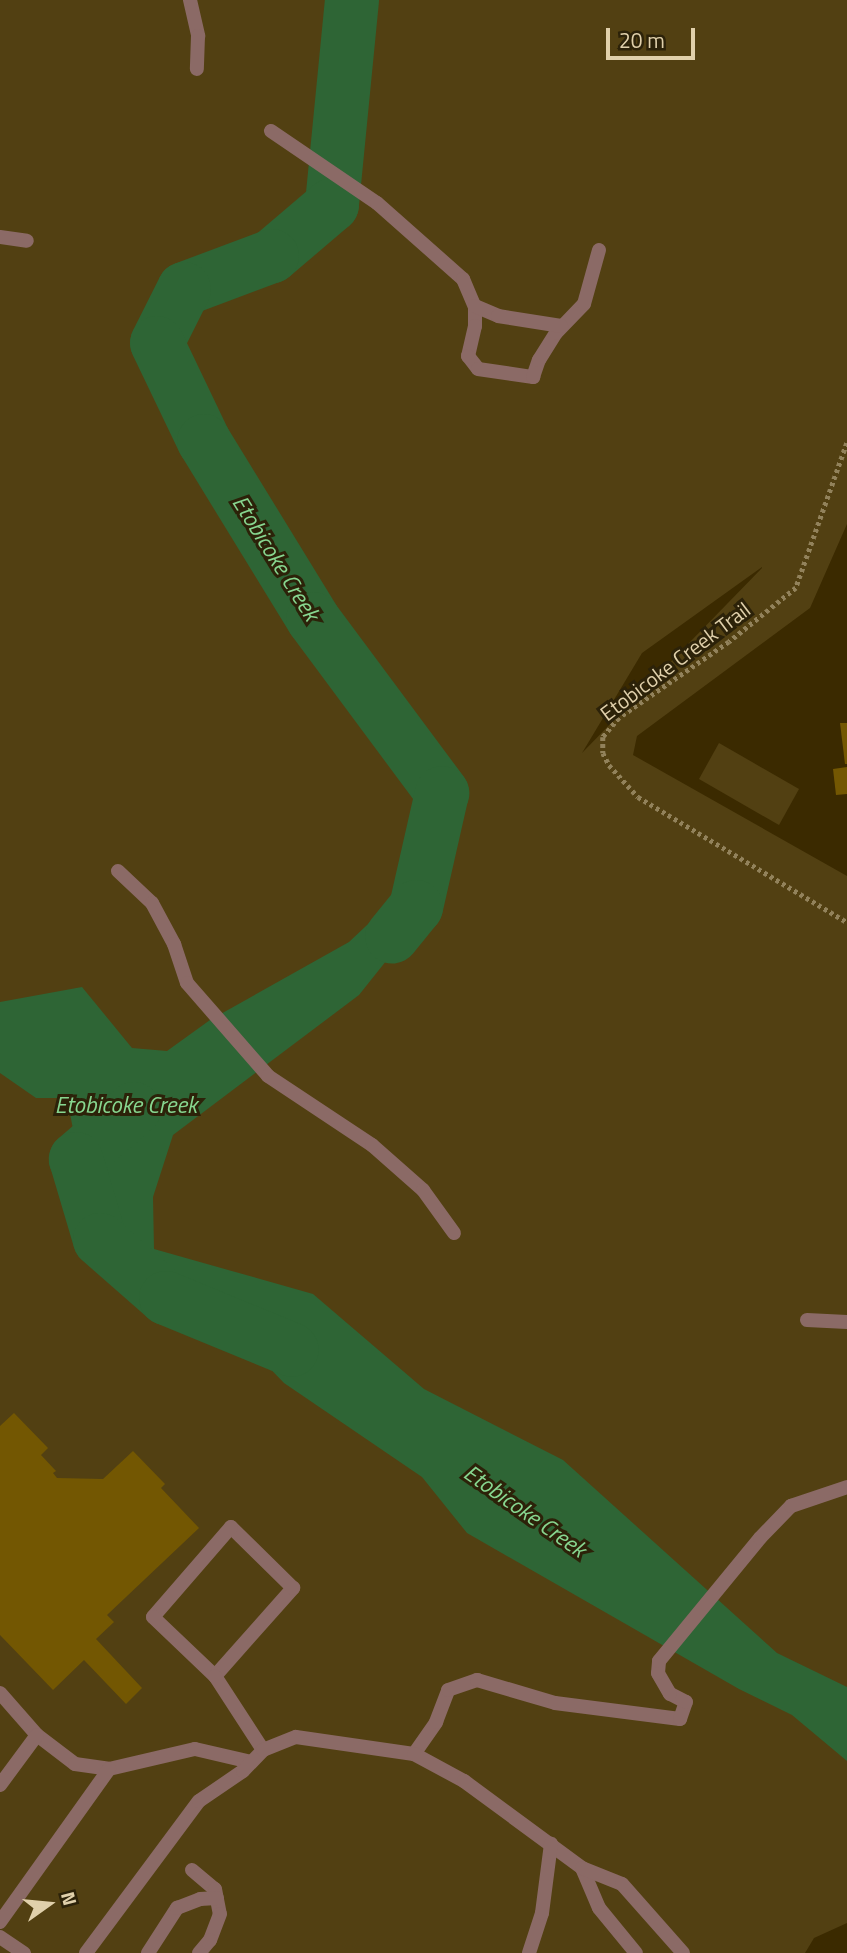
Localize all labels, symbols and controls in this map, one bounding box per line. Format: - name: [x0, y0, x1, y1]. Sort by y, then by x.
- scale bar: [609, 14, 698, 58]
- text: 20 m: [619, 24, 665, 56]
- water label: Etobicoke Creek: [227, 490, 325, 626]
- street label: Etobicoke Creek Trail: [595, 596, 755, 726]
- water label: Etobicoke Creek: [55, 1091, 197, 1119]
- water label: Etobicoke Creek: [459, 1459, 591, 1563]
- north arrow: [14, 1869, 84, 1939]
- text: N: [54, 1888, 85, 1909]

